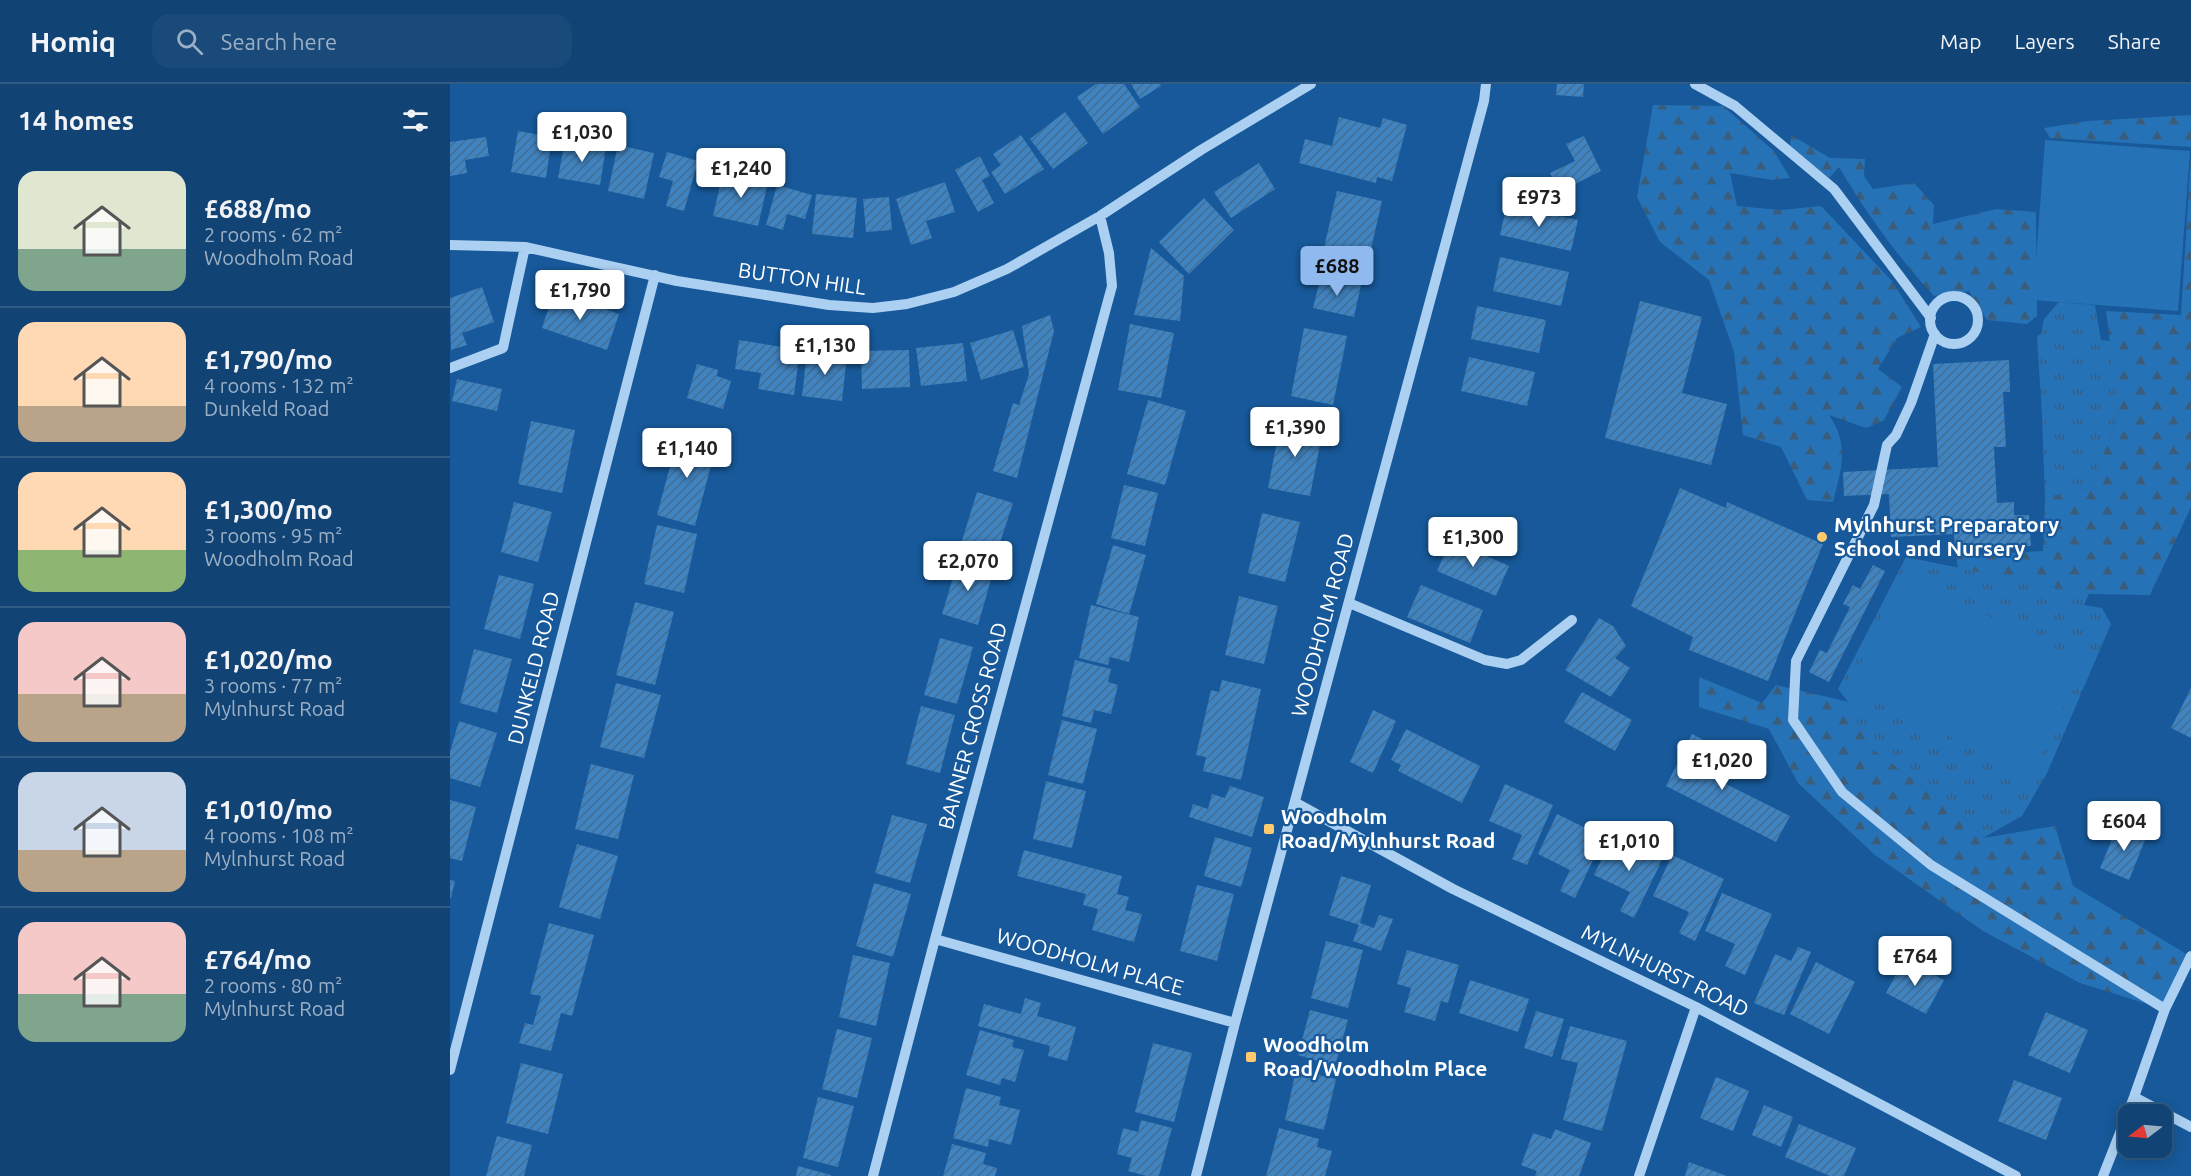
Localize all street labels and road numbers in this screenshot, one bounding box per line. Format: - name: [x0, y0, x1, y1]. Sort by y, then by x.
- street label: BUTTON HILL: [737, 257, 868, 299]
- street label: WOODHOLM ROAD: [1286, 530, 1358, 719]
- street label: DUNKELD ROAD: [502, 589, 564, 747]
- street label: BANNER CROSS ROAD: [933, 620, 1011, 832]
- street label: MYLNHURST ROAD: [1578, 919, 1753, 1021]
- street label: WOODHOLM PLACE: [994, 923, 1187, 999]

